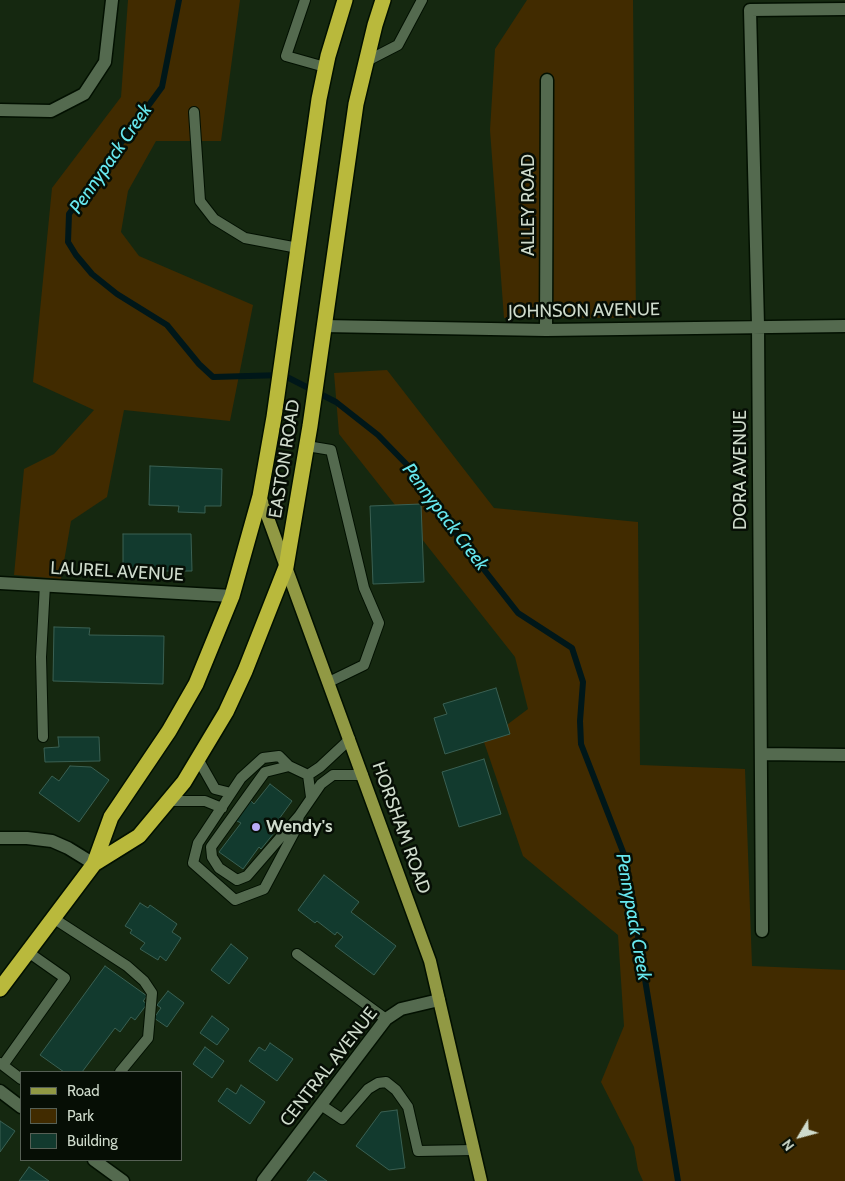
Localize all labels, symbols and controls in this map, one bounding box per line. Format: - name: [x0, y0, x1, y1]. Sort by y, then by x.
- water label: Pennypack Creek: [65, 100, 157, 218]
- street label: ALLEY ROAD: [518, 154, 540, 256]
- street label: JOHNSON AVENUE: [508, 299, 660, 323]
- street label: EASTON ROAD: [265, 398, 305, 520]
- street label: DORA AVENUE: [730, 410, 752, 530]
- water label: Pennypack Creek: [397, 459, 493, 575]
- street label: LAUREL AVENUE: [50, 558, 184, 586]
- street label: HORSHAM ROAD: [367, 759, 435, 897]
- place label: Wendy's: [266, 816, 333, 838]
- marker: Wendy's: [250, 821, 262, 833]
- water label: Pennypack Creek: [611, 852, 655, 982]
- street label: CENTRAL AVENUE: [276, 1003, 382, 1131]
- legend: [20, 1071, 182, 1161]
- text: Road: [67, 1082, 100, 1100]
- text: Park: [67, 1107, 94, 1125]
- north arrow: [775, 1111, 825, 1161]
- text: Building: [67, 1132, 118, 1150]
- text: N: [778, 1136, 798, 1154]

